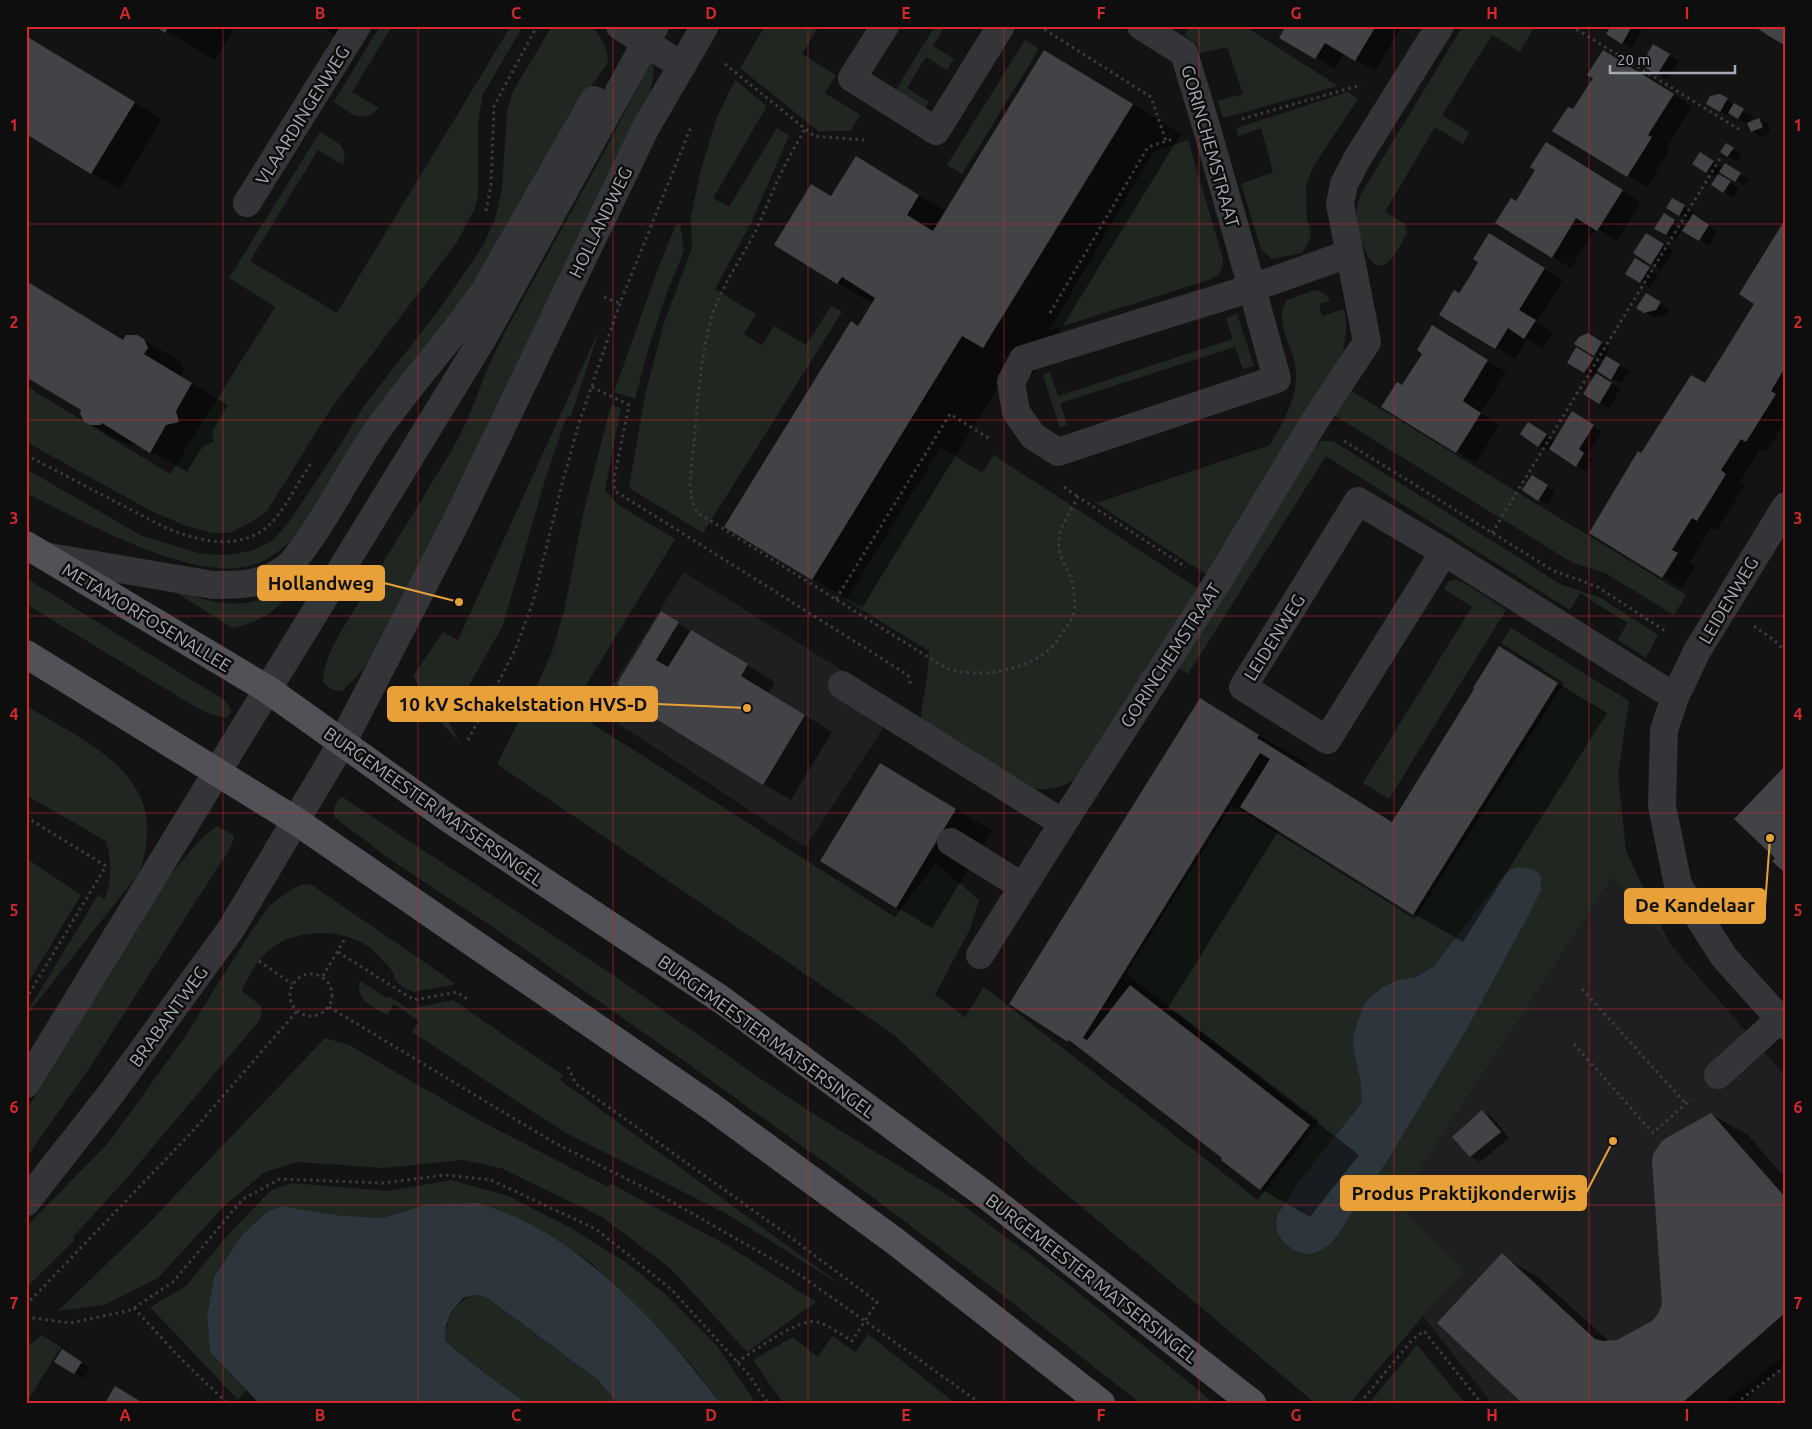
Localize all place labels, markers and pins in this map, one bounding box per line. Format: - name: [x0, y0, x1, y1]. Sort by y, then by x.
- callout: Hollandweg: [258, 566, 384, 600]
- callout: 10 kV Schakelstation HVS-D: [388, 687, 657, 721]
- callout: De Kandelaar: [1625, 889, 1765, 923]
- callout: Produs Praktijkonderwijs: [1341, 1176, 1586, 1210]

